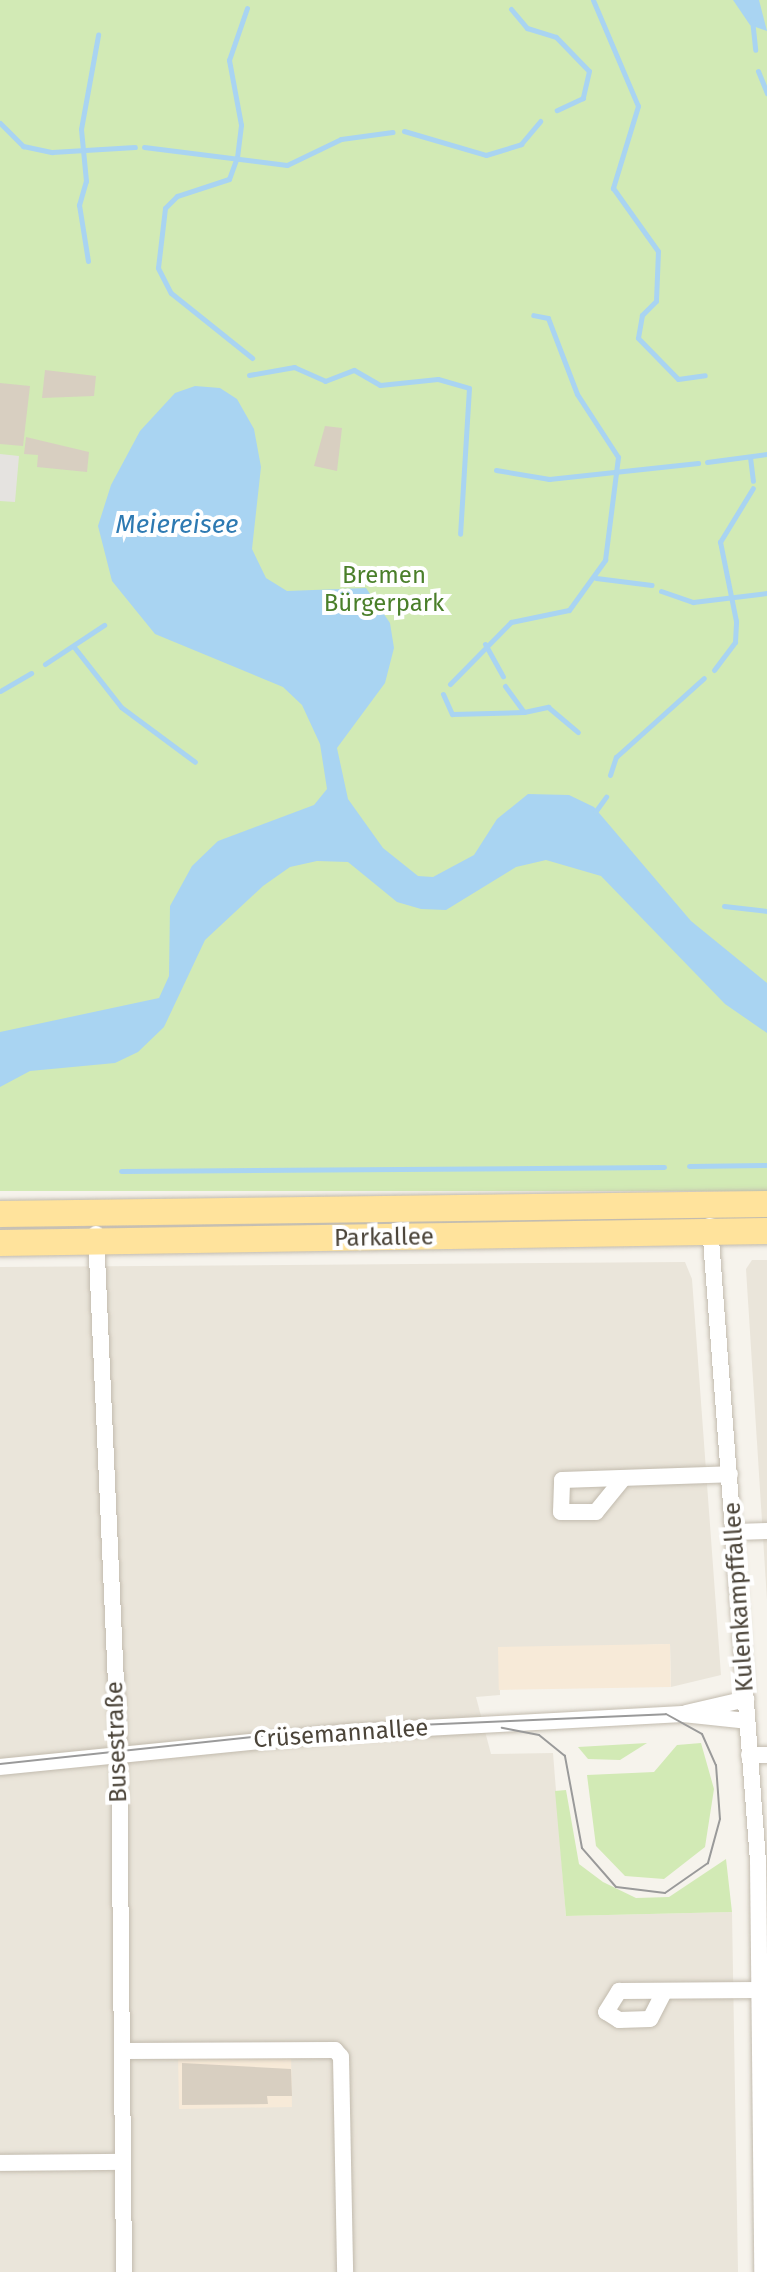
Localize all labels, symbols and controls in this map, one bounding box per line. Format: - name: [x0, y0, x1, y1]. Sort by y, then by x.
- water label: Meiereisee: [116, 509, 238, 541]
- park label: Bremen Bürgerpark: [324, 562, 444, 618]
- street label: Parkallee: [334, 1223, 434, 1253]
- street label: Kulenkampffallee: [718, 1501, 760, 1693]
- street label: Busestraße: [100, 1681, 134, 1803]
- street label: Crüsemannallee: [253, 1714, 429, 1754]

